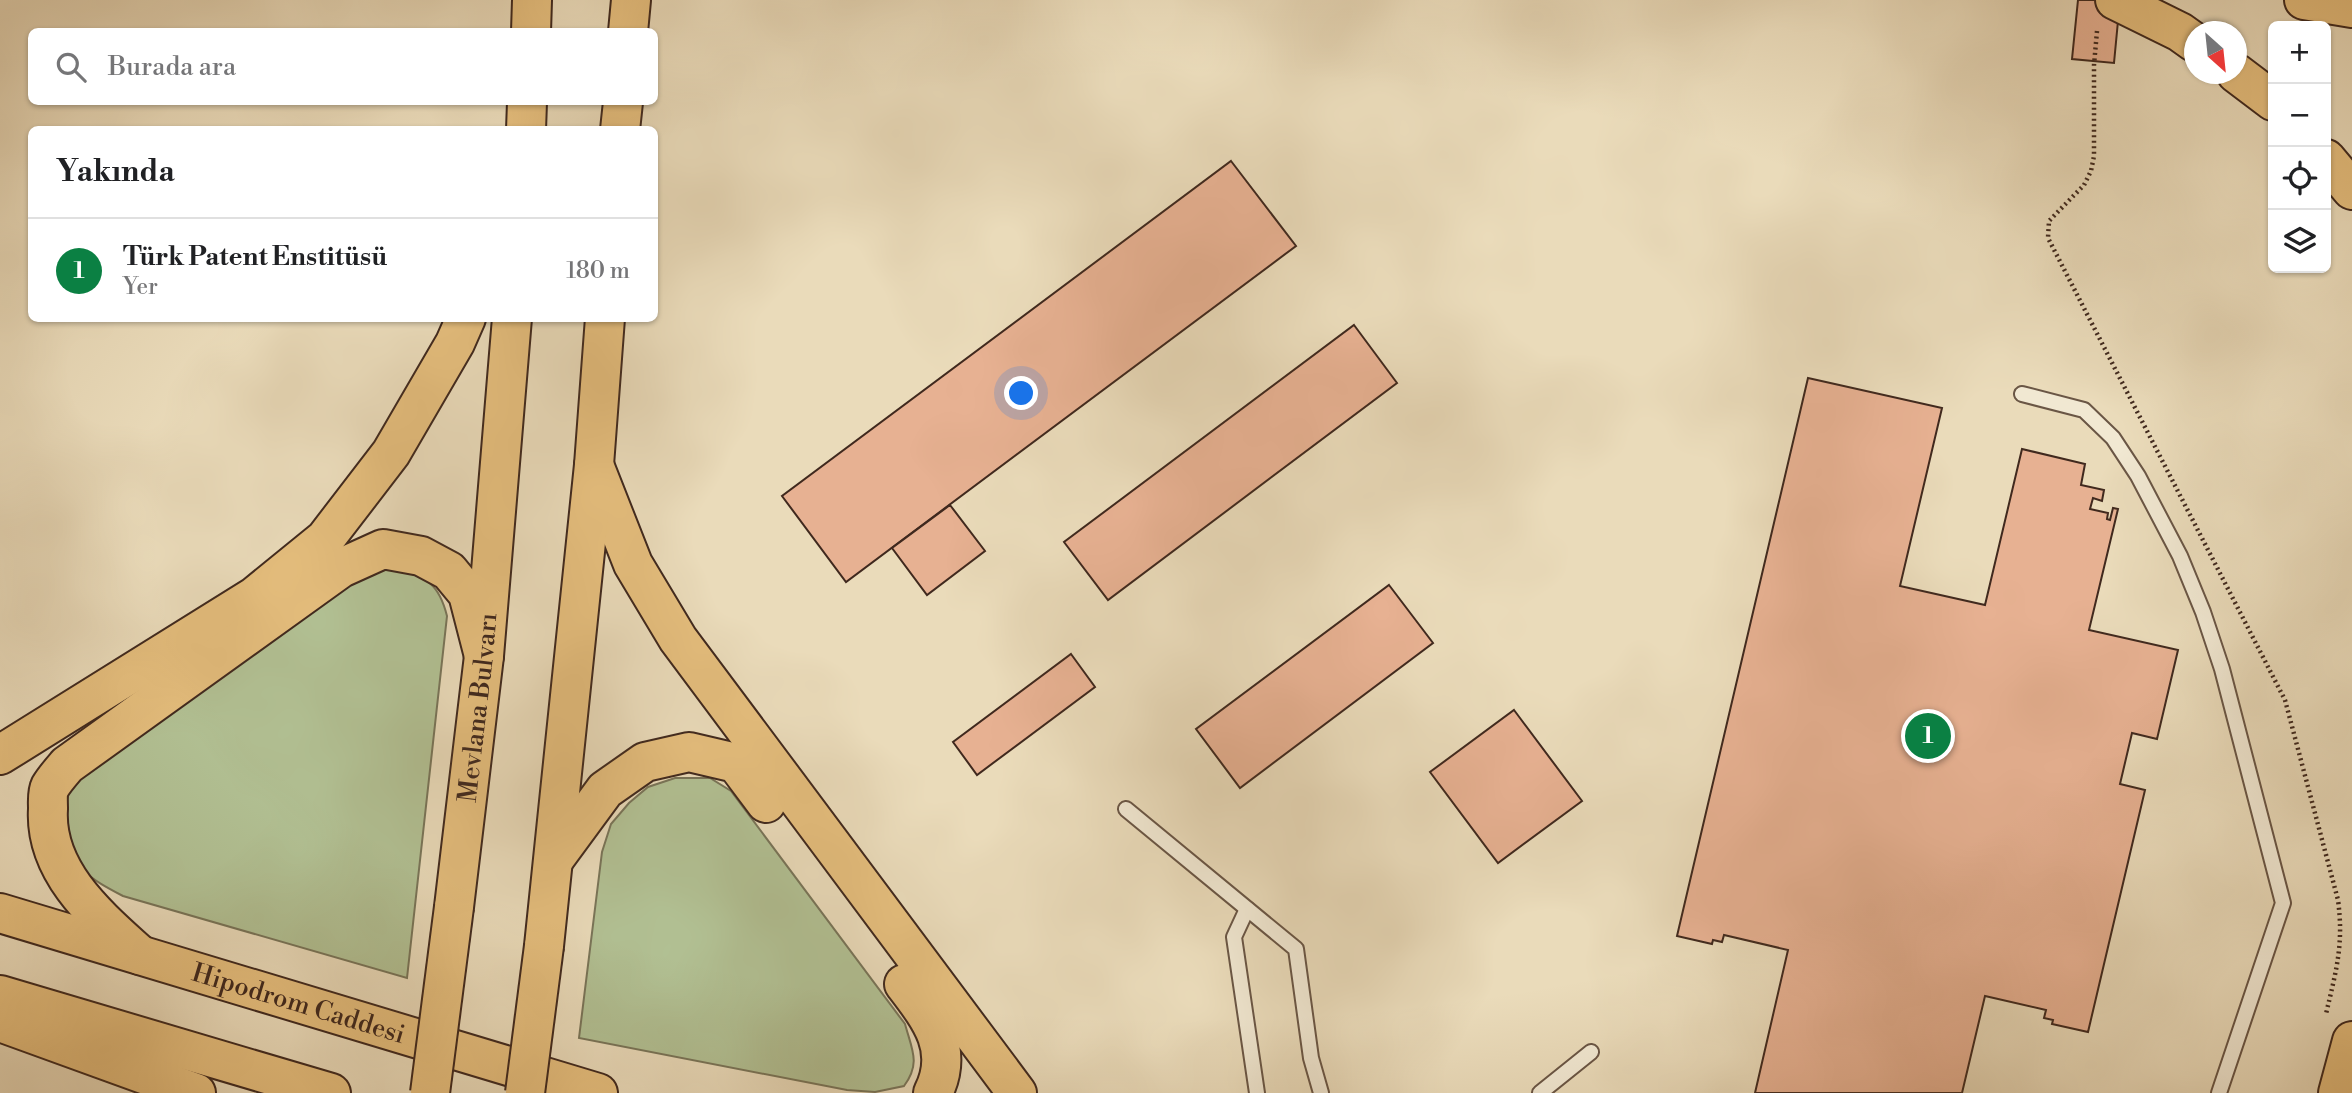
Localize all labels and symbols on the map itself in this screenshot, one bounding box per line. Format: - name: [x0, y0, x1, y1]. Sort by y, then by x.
- north arrow: [2184, 21, 2247, 84]
- your location: [1004, 376, 1038, 410]
- street label: Mevlana Bulvarı: [452, 611, 505, 804]
- pin: 1: [1905, 710, 1951, 762]
- street label: Hipodrom Caddesi: [188, 957, 409, 1051]

